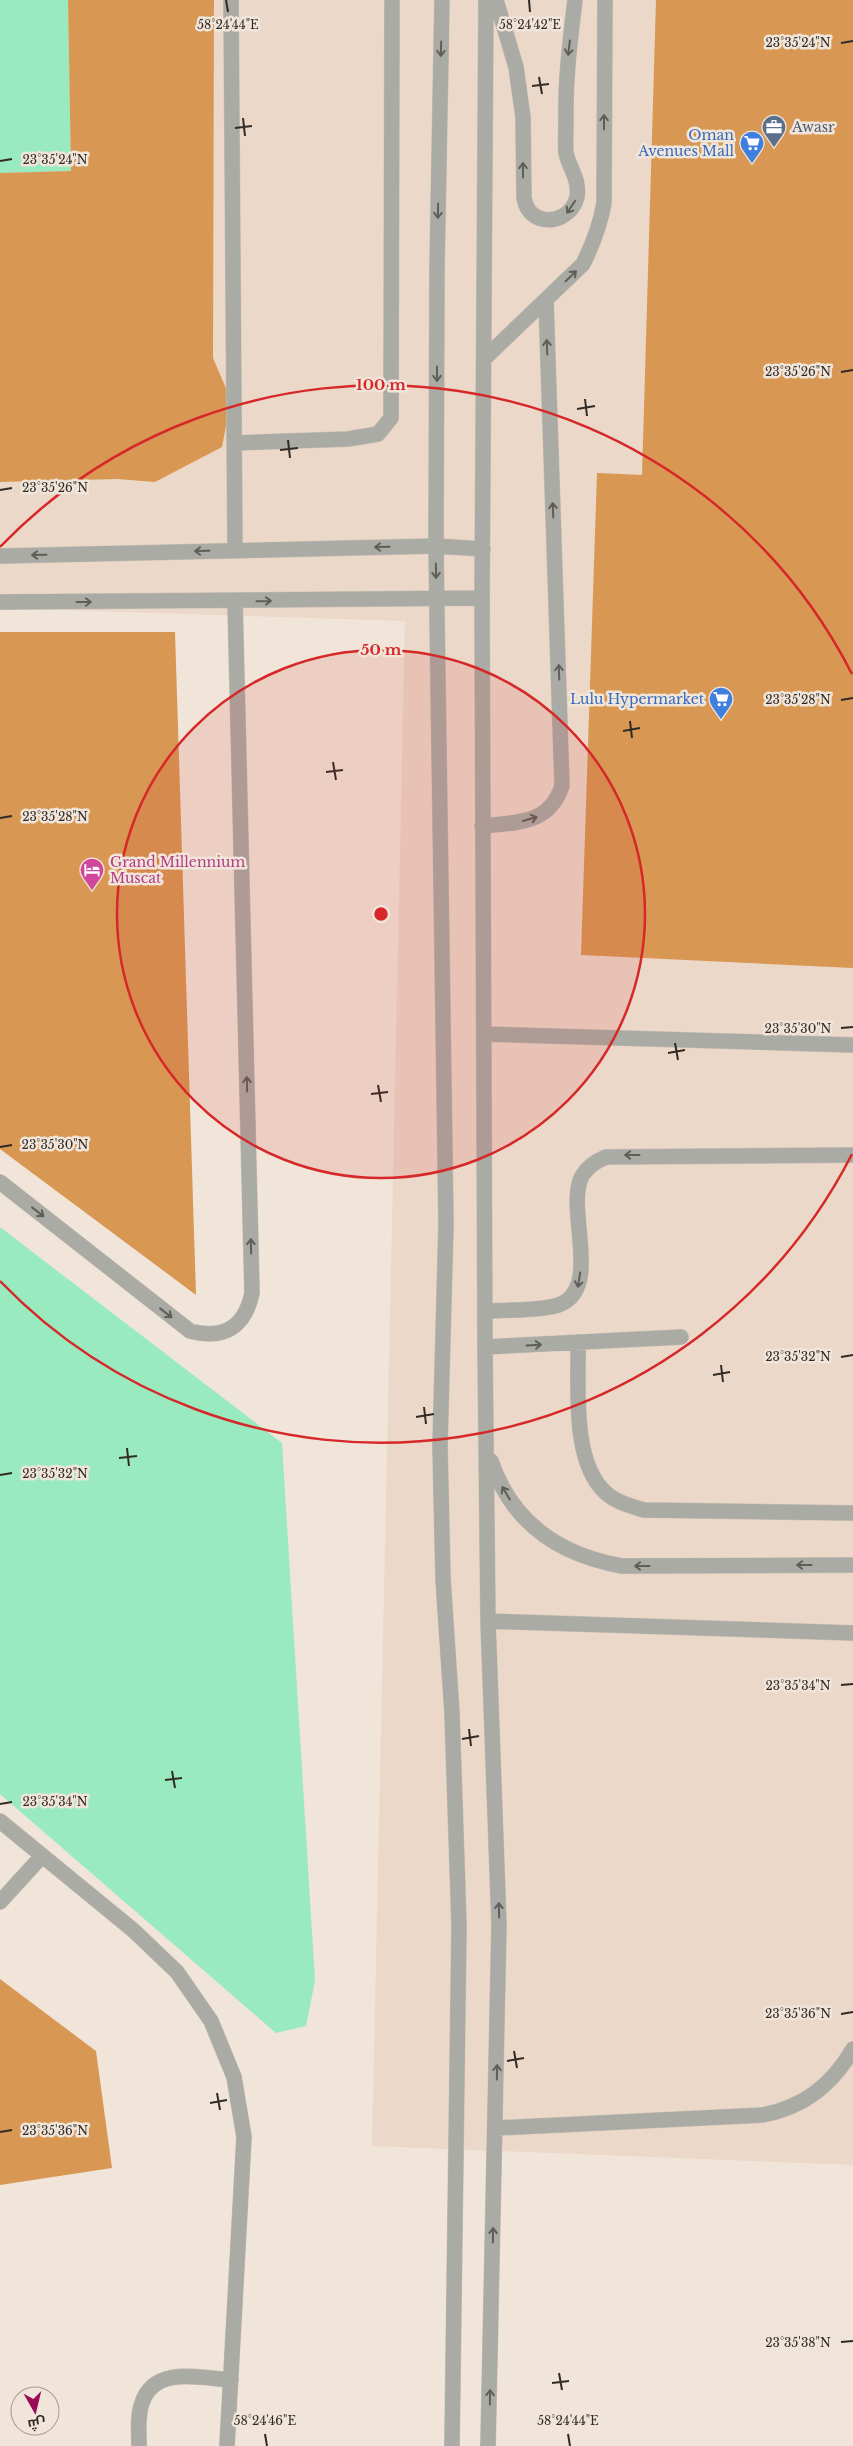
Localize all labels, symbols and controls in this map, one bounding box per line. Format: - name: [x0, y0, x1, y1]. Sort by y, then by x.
- text: 58°24'44"E: [197, 17, 259, 32]
- text: 58°24'42"E: [499, 17, 561, 32]
- text: 23°35'24"N: [765, 35, 831, 50]
- one-way arrow: [436, 40, 446, 56]
- one-way arrow: [564, 40, 574, 56]
- office icon: Awasr: [761, 114, 787, 148]
- one-way arrow: [600, 115, 609, 131]
- place label: Awasr: [791, 118, 835, 136]
- place label: Oman Avenues Mall: [637, 126, 734, 160]
- supermarket icon: Oman Avenues Mall: [739, 130, 765, 164]
- text: 23°35'24"N: [22, 152, 88, 167]
- one-way arrow: [518, 162, 528, 178]
- one-way arrow: [566, 200, 576, 214]
- one-way arrow: [433, 202, 443, 219]
- one-way arrow: [564, 270, 577, 282]
- one-way arrow: [543, 339, 552, 355]
- text: 23°35'26"N: [765, 364, 831, 379]
- one-way arrow: [432, 365, 442, 381]
- text: 100 m: [356, 375, 406, 394]
- text: 23°35'26"N: [22, 480, 88, 495]
- one-way arrow: [548, 502, 558, 518]
- one-way arrow: [374, 543, 390, 552]
- one-way arrow: [194, 546, 210, 556]
- one-way arrow: [32, 550, 48, 560]
- one-way arrow: [431, 562, 441, 579]
- one-way arrow: [255, 596, 271, 606]
- one-way arrow: [75, 597, 91, 607]
- text: 50 m: [361, 640, 402, 659]
- one-way arrow: [554, 664, 564, 680]
- supermarket icon: Lulu Hypermarket: [708, 686, 734, 720]
- place label: Lulu Hypermarket: [570, 690, 705, 708]
- text: 23°35'28"N: [765, 692, 831, 707]
- text: 23°35'28"N: [22, 809, 88, 824]
- one-way arrow: [522, 814, 538, 823]
- place label: Grand Millennium Muscat: [110, 853, 245, 887]
- hotel icon: Grand Millennium Muscat: [79, 857, 105, 891]
- centre of rings: [372, 905, 390, 923]
- text: 23°35'30"N: [765, 1021, 832, 1036]
- one-way arrow: [243, 1076, 252, 1092]
- text: 23°35'30"N: [22, 1137, 89, 1152]
- one-way arrow: [625, 1150, 641, 1160]
- one-way arrow: [31, 1207, 45, 1217]
- one-way arrow: [247, 1239, 256, 1255]
- one-way arrow: [574, 1271, 584, 1287]
- one-way arrow: [159, 1307, 172, 1318]
- one-way arrow: [526, 1340, 542, 1349]
- text: 23°35'32"N: [765, 1349, 831, 1364]
- text: 23°35'32"N: [22, 1466, 88, 1481]
- one-way arrow: [500, 1486, 510, 1500]
- one-way arrow: [797, 1560, 813, 1570]
- one-way arrow: [634, 1561, 650, 1571]
- text: 23°35'34"N: [765, 1678, 831, 1693]
- text: 23°35'34"N: [22, 1794, 88, 1809]
- one-way arrow: [494, 1902, 504, 1918]
- text: 23°35'36"N: [765, 2006, 831, 2021]
- one-way arrow: [492, 2065, 502, 2081]
- text: 23°35'36"N: [22, 2123, 88, 2138]
- one-way arrow: [489, 2227, 498, 2243]
- text: 23°35'38"N: [765, 2335, 831, 2350]
- north arrow: [10, 2386, 60, 2436]
- one-way arrow: [485, 2390, 494, 2406]
- text: 58°24'46"E: [234, 2413, 296, 2428]
- text: 58°24'44"E: [537, 2413, 599, 2428]
- text: ش: [27, 2414, 47, 2434]

